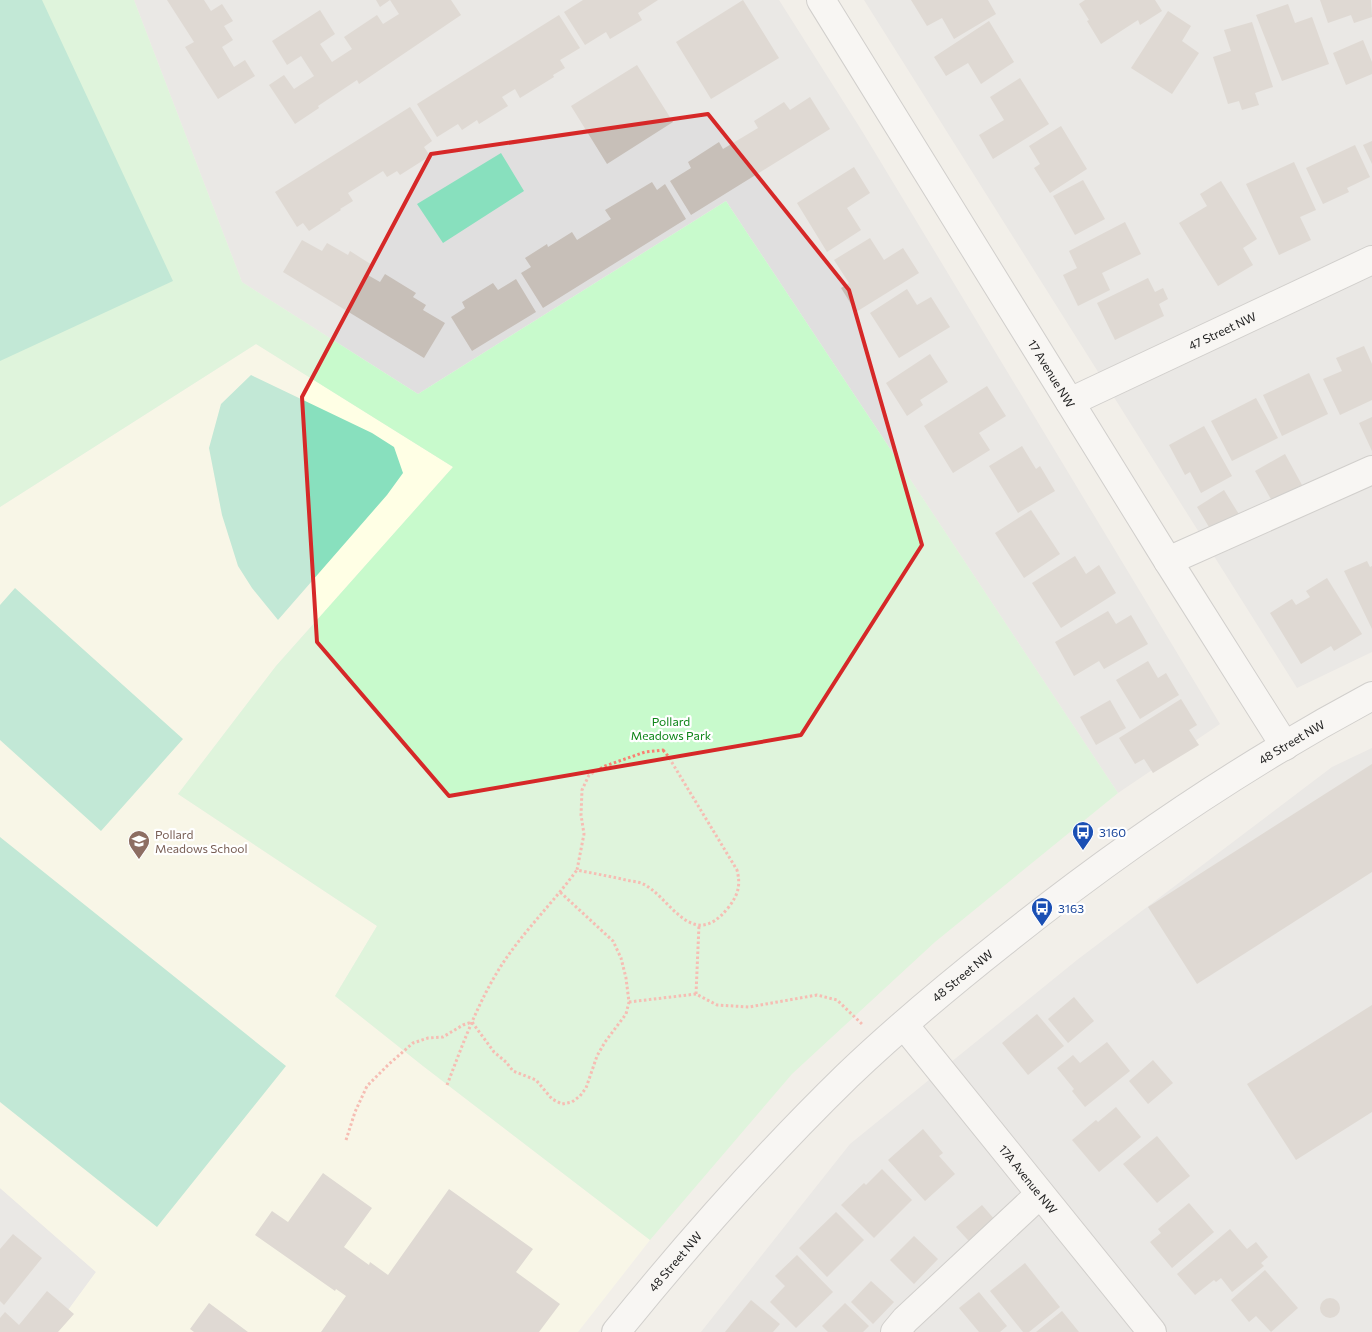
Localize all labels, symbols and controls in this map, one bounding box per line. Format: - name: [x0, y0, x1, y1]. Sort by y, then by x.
- street label: 47 Street NW: [1186, 309, 1258, 352]
- street label: 17 Avenue NW: [1026, 337, 1078, 410]
- park label: Pollard Meadows Park: [631, 714, 712, 742]
- street label: 48 Street NW: [1256, 717, 1327, 767]
- bus stop icon: 3160: [1071, 820, 1095, 851]
- place label: 3160: [1099, 825, 1126, 839]
- place label: Pollard Meadows School: [155, 827, 248, 855]
- school or university icon: Pollard Meadows School: [127, 829, 151, 860]
- bus stop icon: 3163: [1030, 896, 1054, 927]
- place label: 3163: [1058, 901, 1084, 915]
- street label: 48 Street NW: [929, 946, 995, 1004]
- street label: 17A Avenue NW: [996, 1142, 1060, 1216]
- street label: 48 Street NW: [645, 1228, 704, 1294]

